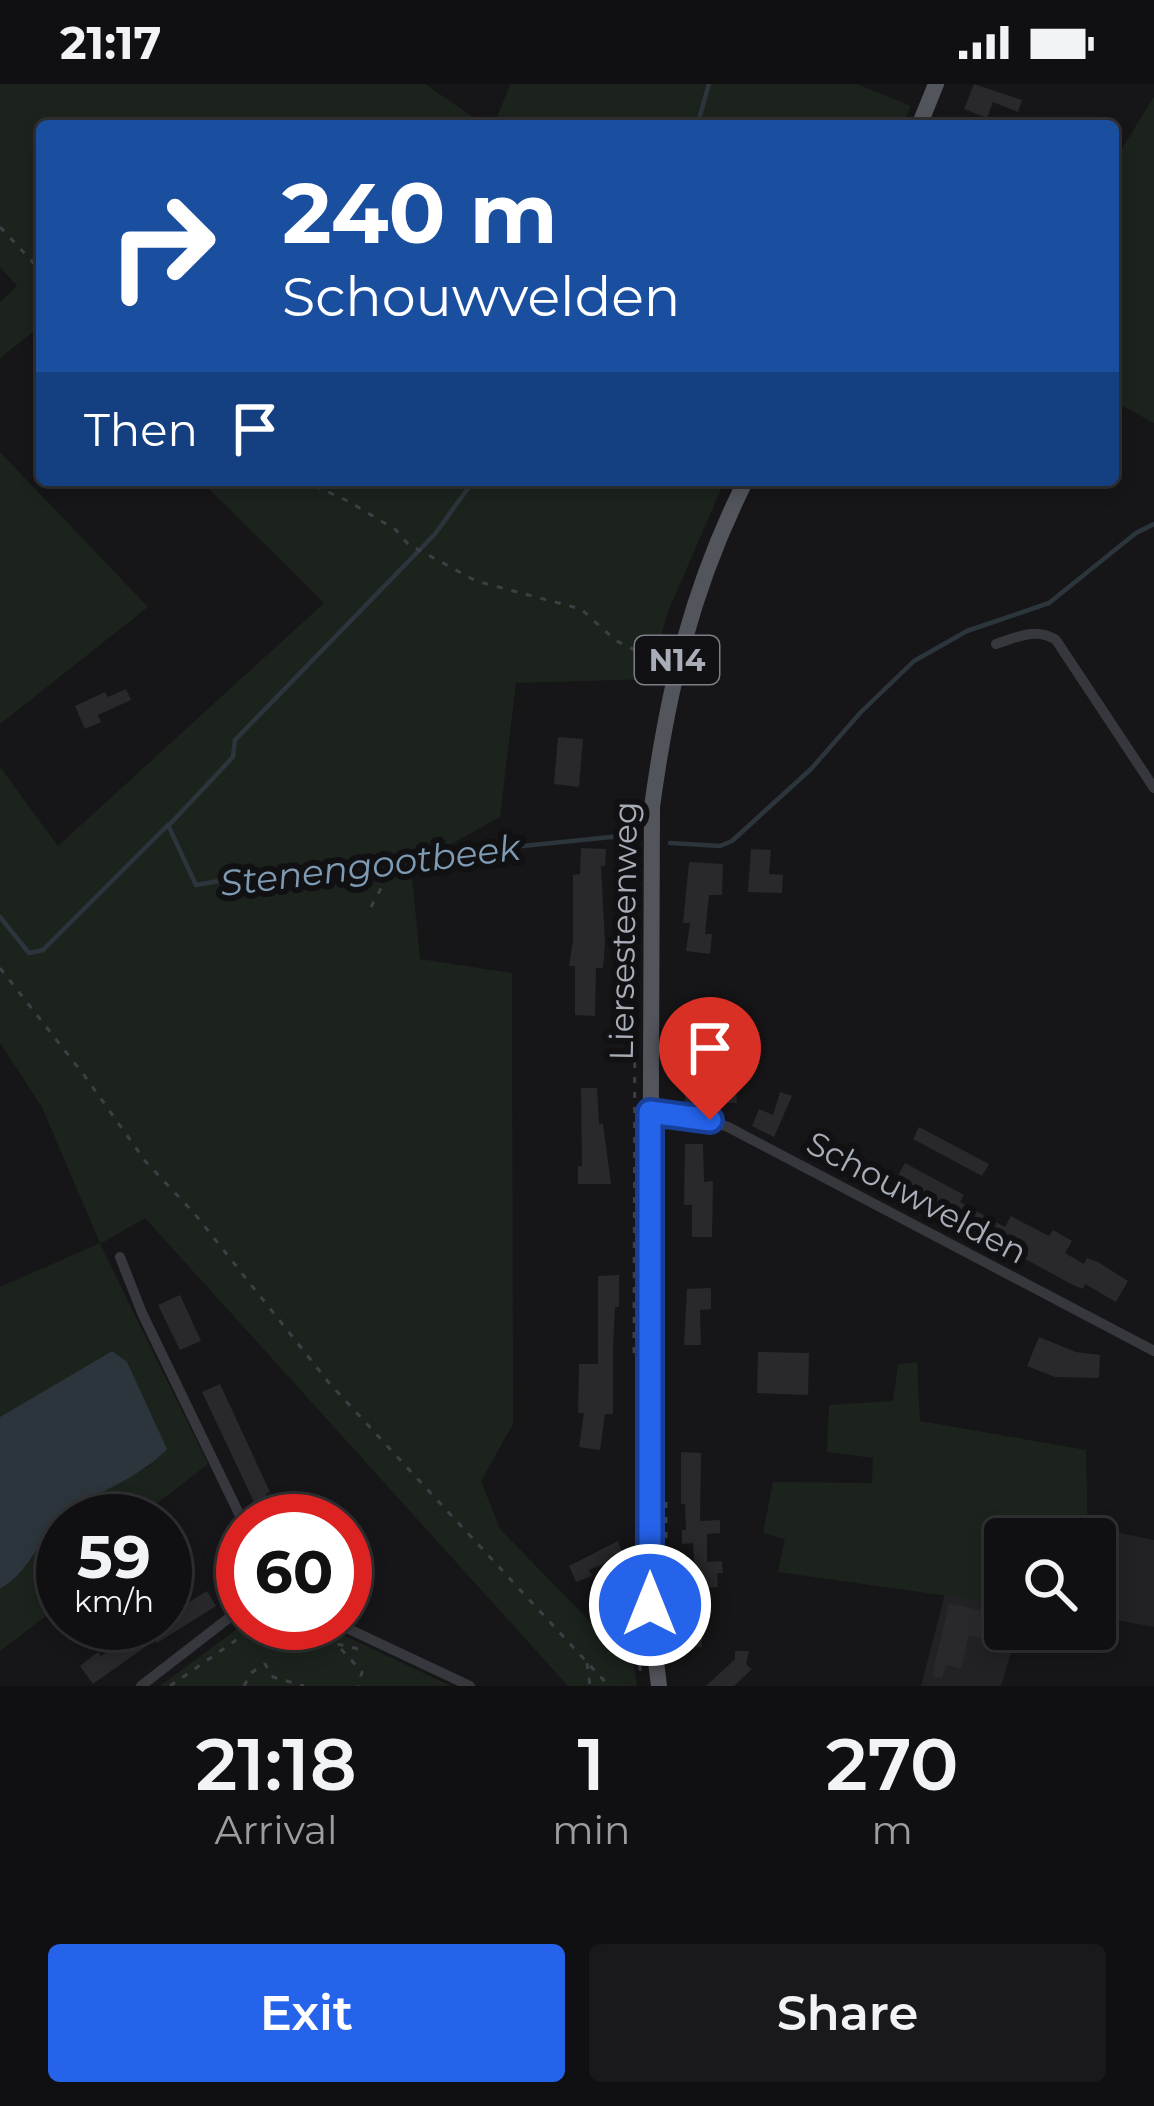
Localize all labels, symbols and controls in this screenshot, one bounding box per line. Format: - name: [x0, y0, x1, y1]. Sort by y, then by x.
- text: 21:17: [60, 15, 162, 70]
- text: 240 m: [282, 162, 558, 264]
- icon: right: [84, 168, 240, 324]
- text: Schouwvelden: [282, 264, 680, 330]
- icon: arrive: [222, 396, 288, 462]
- text: Then: [84, 402, 198, 457]
- road number: N14: [635, 636, 719, 684]
- street label: Liersesteenweg: [601, 801, 645, 1061]
- water label: Stenengootbeek: [217, 825, 524, 905]
- pin: [659, 997, 761, 1120]
- icon: arrive: [677, 1015, 743, 1081]
- street label: Schouwvelden: [800, 1122, 1034, 1272]
- speed limit sign: 60: [216, 1494, 372, 1650]
- map controls: [984, 1518, 1116, 1650]
- button: search: [984, 1518, 1116, 1650]
- text: 59: [77, 1520, 151, 1593]
- position arrow: [587, 1542, 713, 1668]
- text: km/h: [74, 1583, 154, 1620]
- text: 21:18: [195, 1720, 357, 1808]
- text: 1: [578, 1720, 605, 1808]
- text: 270: [826, 1720, 959, 1808]
- text: Arrival: [215, 1806, 338, 1854]
- text: min: [552, 1806, 630, 1854]
- text: m: [871, 1806, 913, 1854]
- button: Exit: [48, 1944, 565, 2082]
- button: Share: [589, 1944, 1106, 2082]

